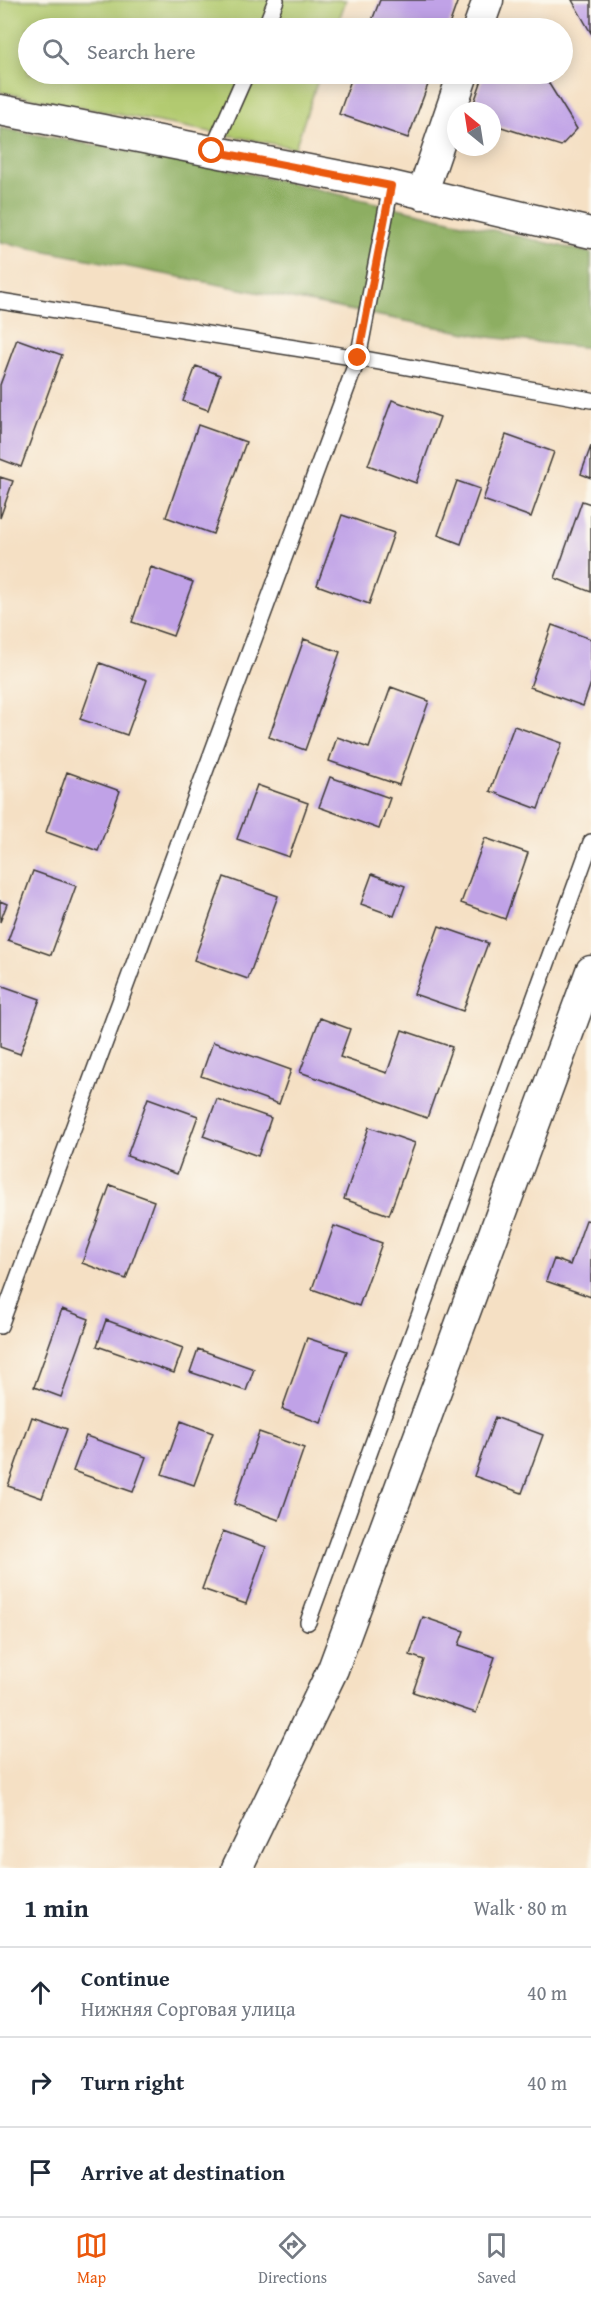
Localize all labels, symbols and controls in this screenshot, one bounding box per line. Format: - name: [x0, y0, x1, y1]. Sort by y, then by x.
- search box: [18, 18, 573, 84]
- icon: search: [39, 35, 72, 68]
- text: Search here: [87, 35, 196, 67]
- north arrow: [447, 102, 501, 156]
- route start: [198, 137, 224, 163]
- route end: [344, 344, 370, 370]
- text: 1 min: [24, 1888, 89, 1927]
- text: Walk · 80 m: [473, 1893, 567, 1922]
- text: Continue: [81, 1962, 170, 1994]
- icon: ahead: [24, 1976, 57, 2009]
- text: 40 m: [527, 1978, 567, 2007]
- text: Нижняя Сорговая улица: [81, 1994, 295, 2023]
- icon: right: [24, 2066, 57, 2099]
- text: Turn right: [81, 2066, 184, 2098]
- text: 40 m: [527, 2068, 567, 2097]
- icon: arrive: [24, 2156, 57, 2189]
- text: Arrive at destination: [81, 2156, 285, 2188]
- tab: Map: [75, 2229, 108, 2289]
- tab: Directions: [258, 2229, 327, 2289]
- tab: Saved: [477, 2229, 516, 2289]

